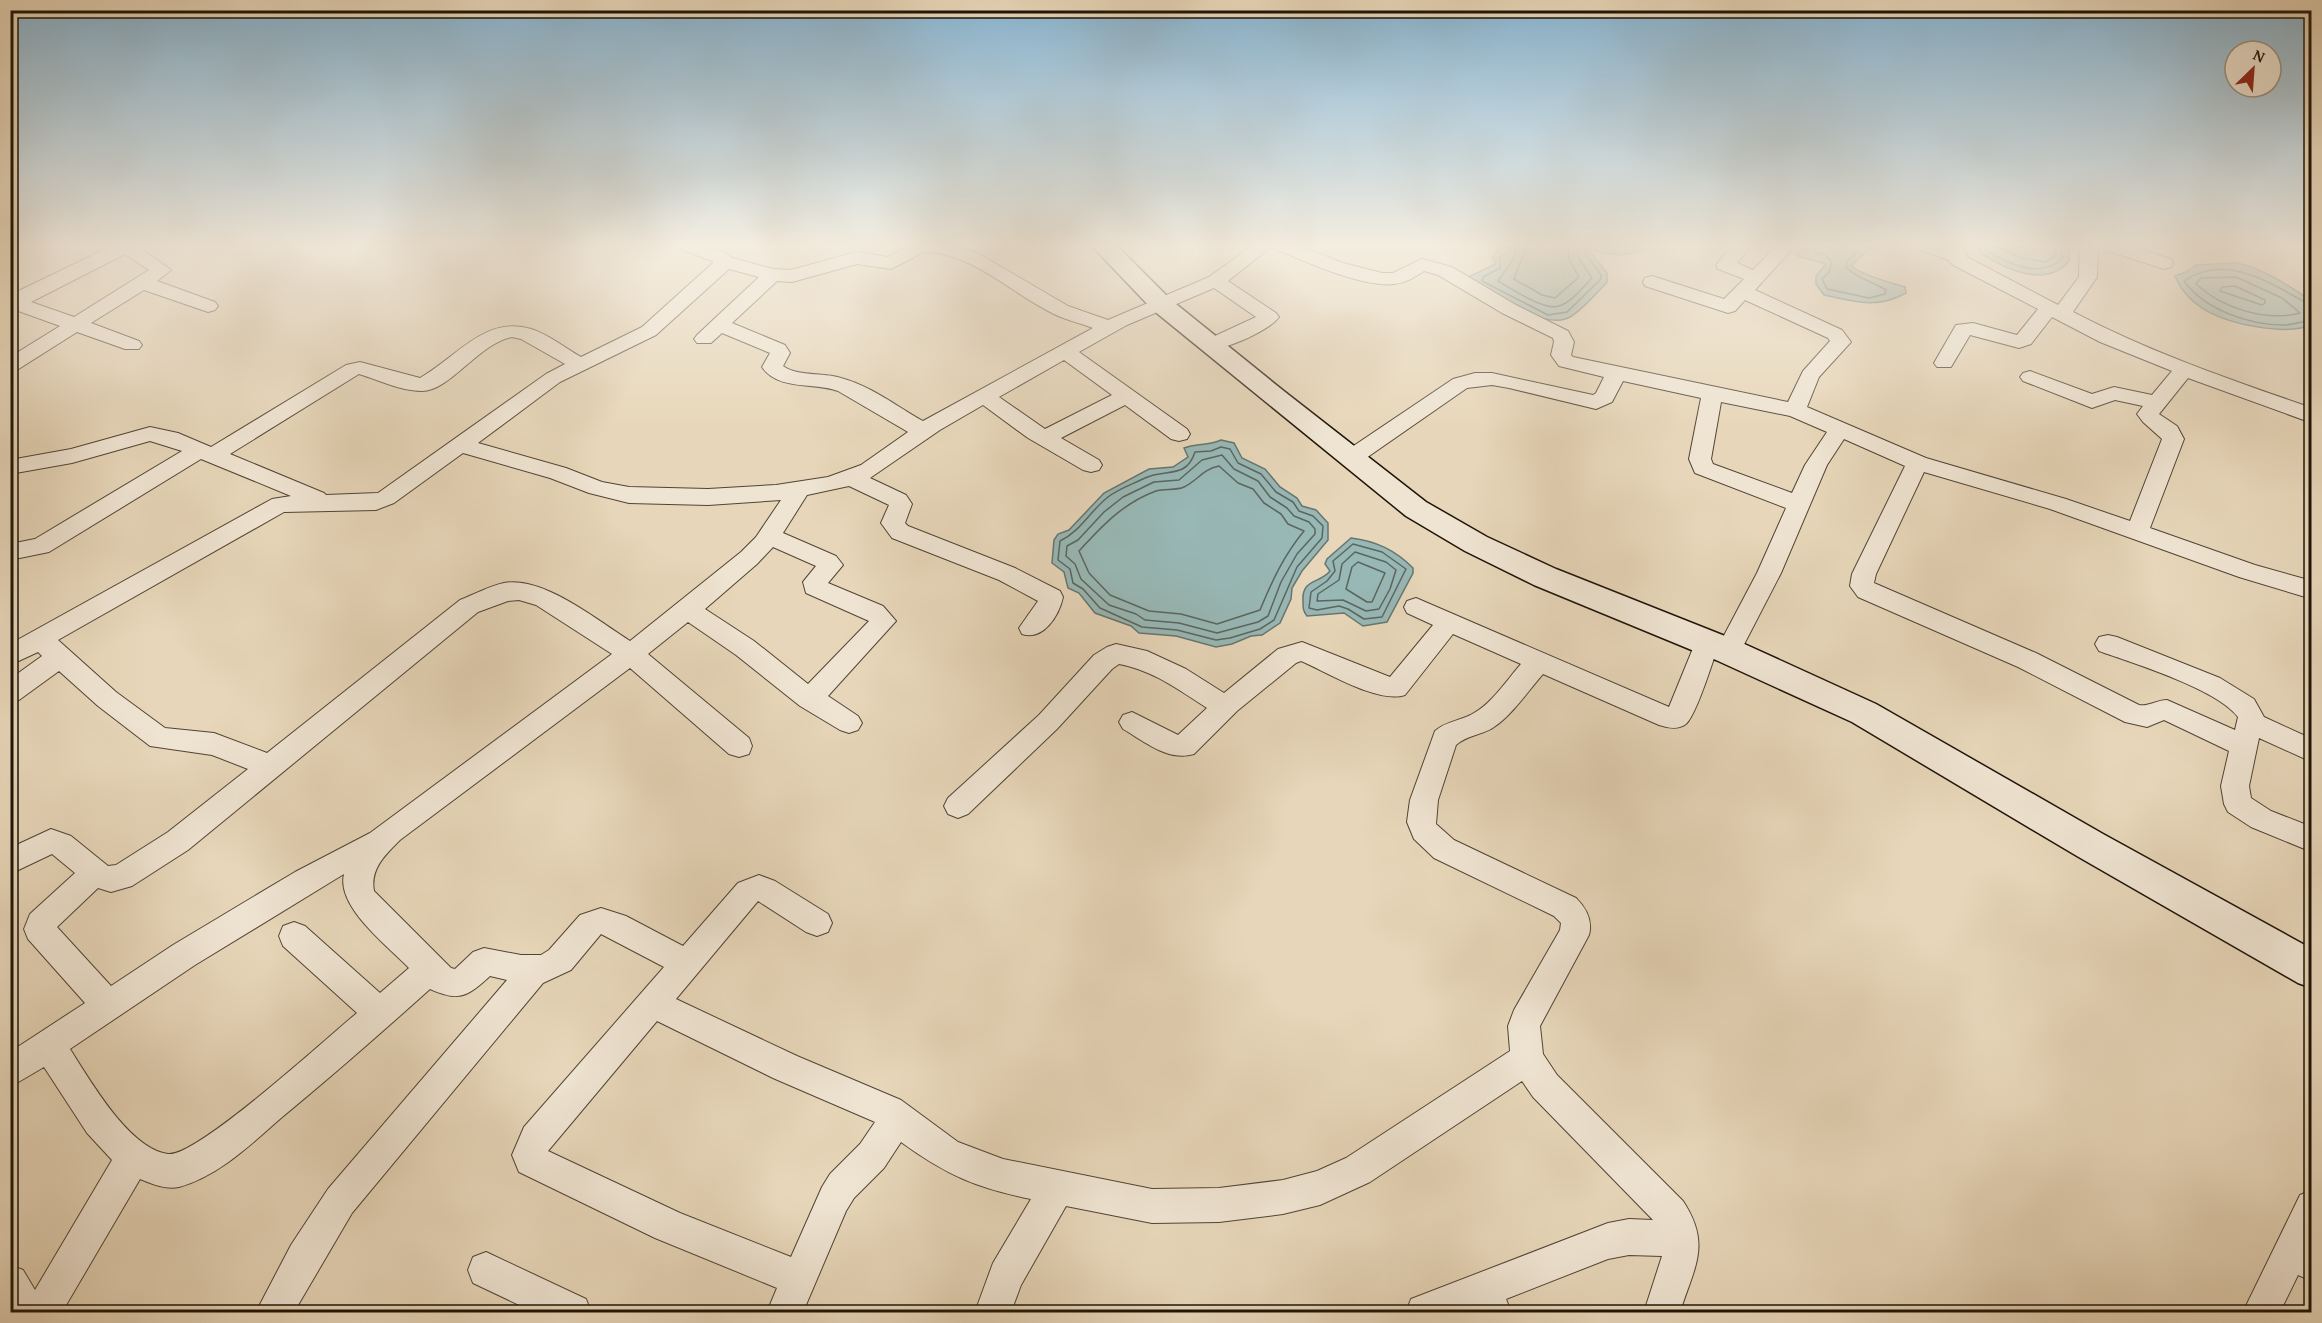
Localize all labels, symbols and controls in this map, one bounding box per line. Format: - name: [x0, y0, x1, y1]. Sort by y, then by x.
- north arrow: [2223, 39, 2283, 99]
- text: N: [2249, 42, 2270, 69]

